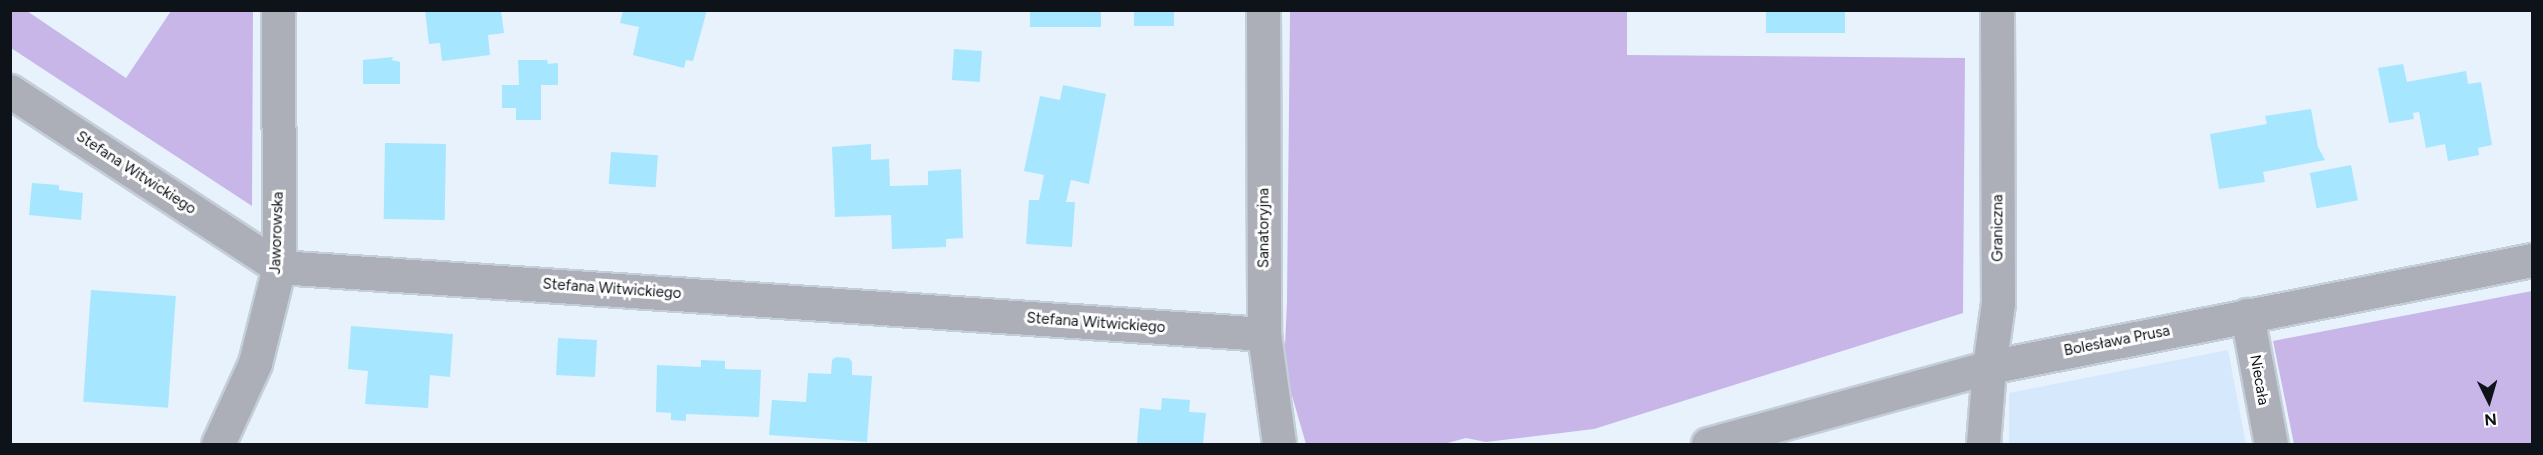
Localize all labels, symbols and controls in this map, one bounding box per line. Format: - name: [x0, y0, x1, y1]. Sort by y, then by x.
- street label: Stefana Witwickiego: [73, 128, 199, 218]
- street label: Sanatoryjna: [1255, 188, 1273, 268]
- street label: Jaworowska: [267, 191, 287, 275]
- street label: Graniczna: [1989, 194, 2007, 262]
- street label: Stefana Witwickiego: [542, 275, 682, 303]
- street label: Stefana Witwickiego: [1026, 309, 1166, 337]
- street label: Bolesława Prusa: [2062, 322, 2172, 360]
- street label: Niecała: [2246, 353, 2272, 407]
- north arrow: [2459, 371, 2519, 431]
- text: N: [2484, 409, 2498, 429]

